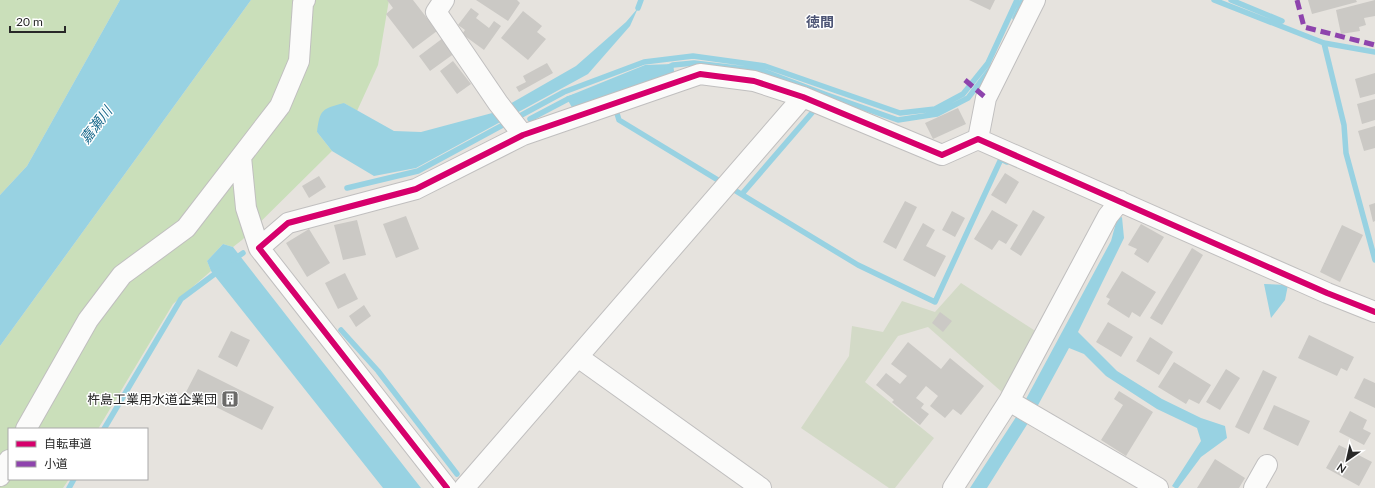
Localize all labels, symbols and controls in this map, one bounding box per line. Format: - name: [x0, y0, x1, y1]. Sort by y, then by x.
- scale bar: [10, 8, 65, 34]
- district label: 徳間: [806, 13, 834, 30]
- text: 20 m: [16, 14, 43, 29]
- water label: 嘉瀬川: [76, 101, 116, 147]
- building icon: 杵島工業用水道企業団: [220, 389, 240, 409]
- place label: 杵島工業用水道企業団: [87, 391, 217, 407]
- legend: [8, 428, 148, 480]
- text: 自転車道: [44, 436, 92, 451]
- north arrow: [1327, 440, 1367, 480]
- text: 小道: [44, 456, 68, 471]
- text: N: [1334, 461, 1348, 476]

